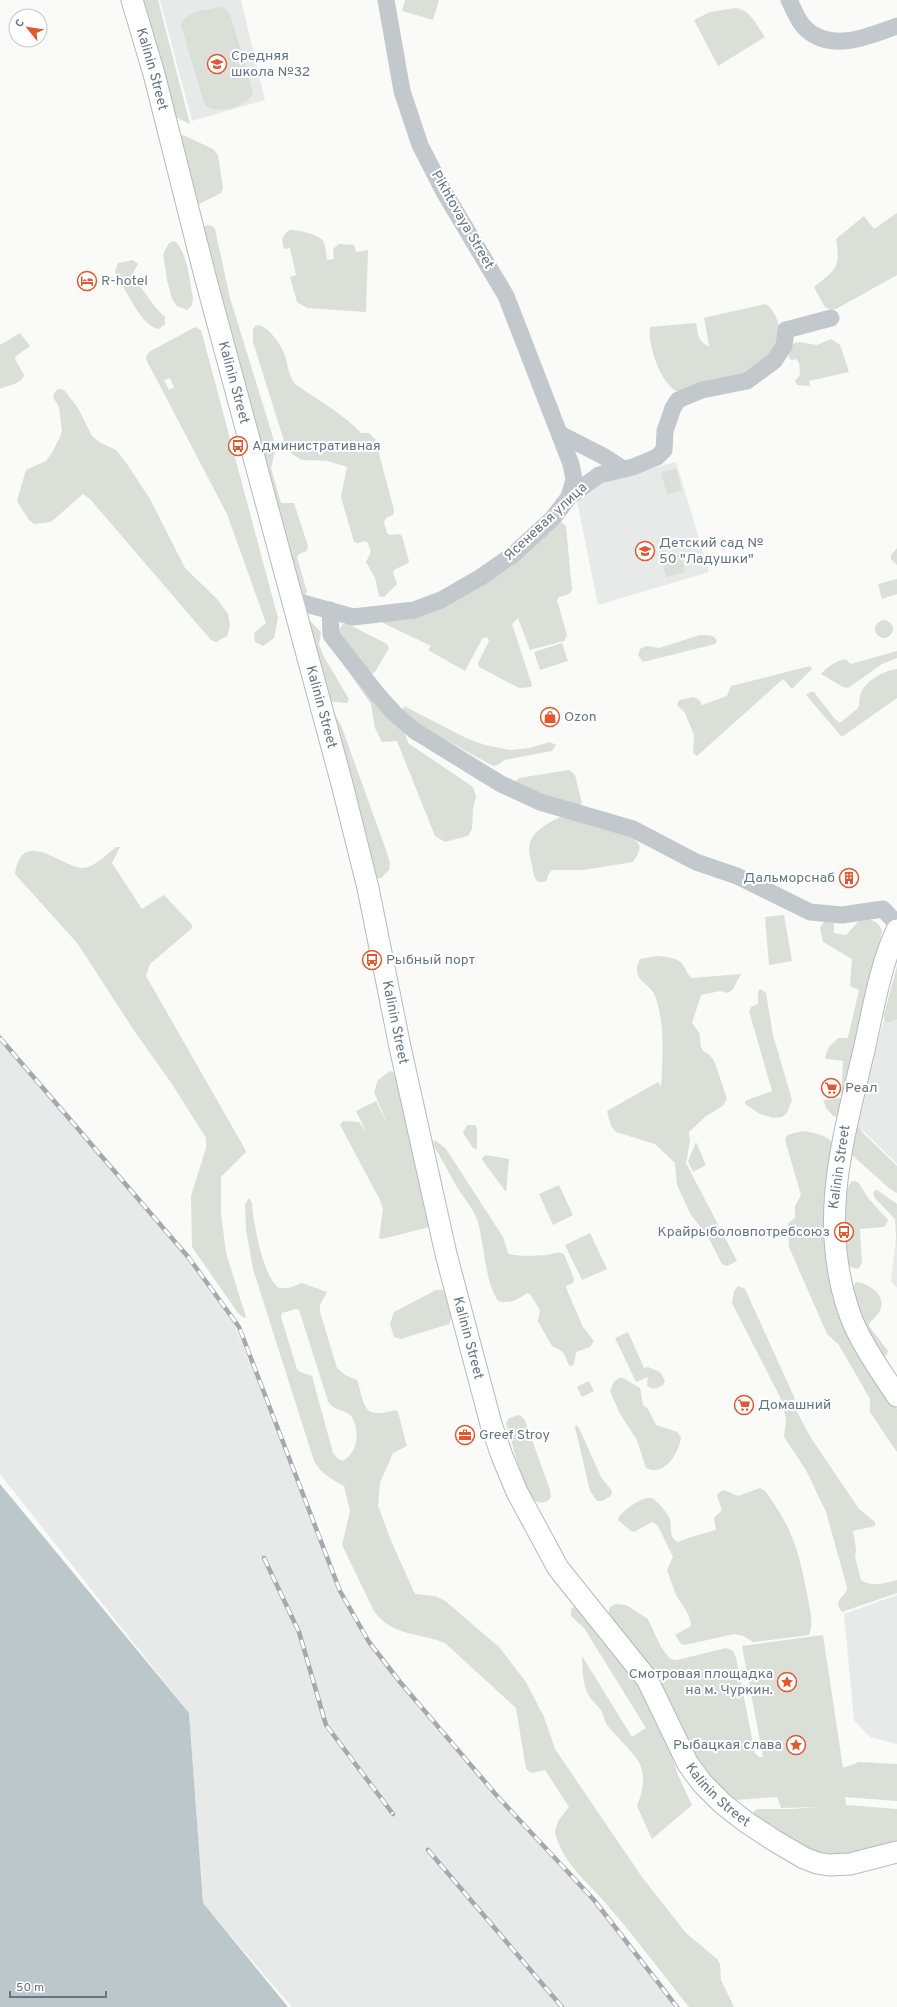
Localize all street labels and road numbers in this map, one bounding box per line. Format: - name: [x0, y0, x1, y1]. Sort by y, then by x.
- street label: Kalinin Street: [132, 26, 171, 112]
- street label: Pikhtovaya Street: [427, 168, 497, 272]
- street label: Kalinin Street: [215, 339, 253, 426]
- street label: Ясеневая улица: [501, 479, 591, 565]
- street label: Kalinin Street: [302, 664, 341, 750]
- street label: Kalinin Street: [378, 979, 412, 1066]
- street label: Kalinin Street: [826, 1124, 854, 1210]
- street label: Kalinin Street: [449, 1295, 487, 1381]
- street label: Kalinin Street: [682, 1760, 753, 1831]

